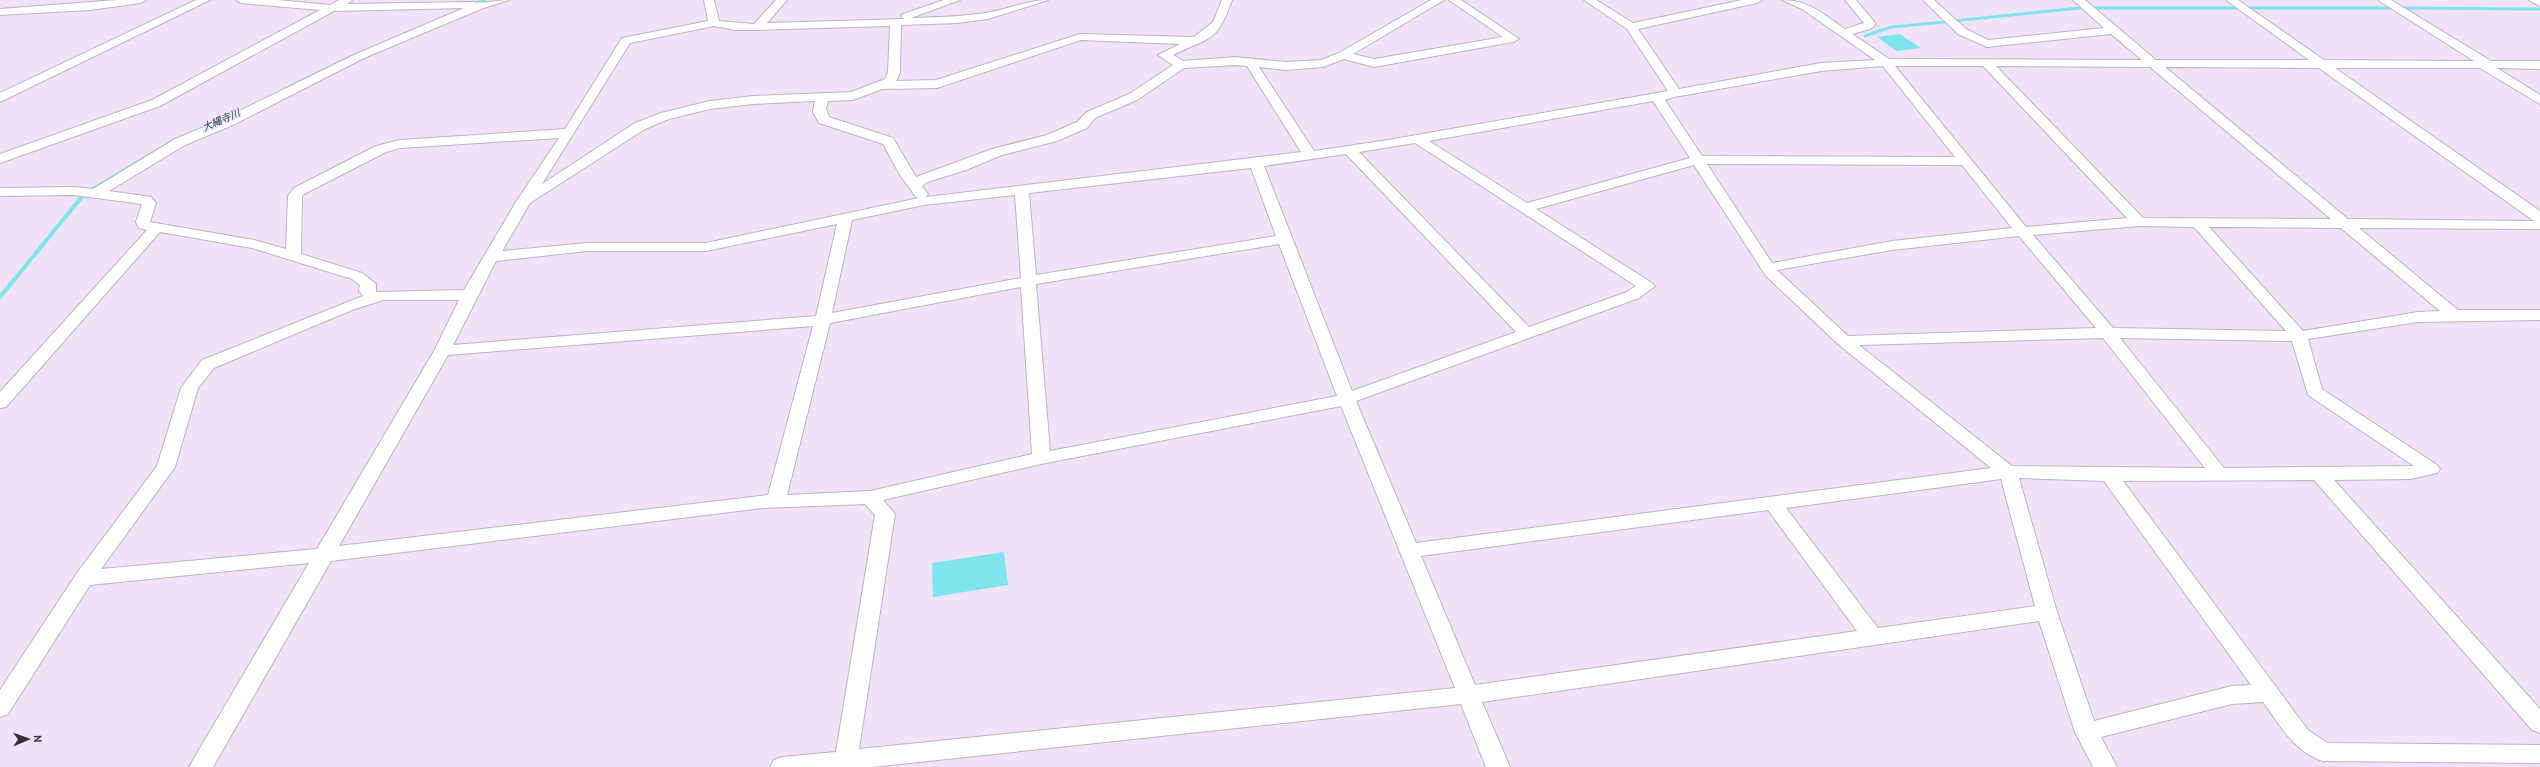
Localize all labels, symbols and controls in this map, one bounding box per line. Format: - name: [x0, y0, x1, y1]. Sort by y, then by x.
- water label: 大縄寺川: [200, 106, 243, 134]
- north arrow: [8, 719, 48, 759]
- text: N: [31, 735, 45, 743]

